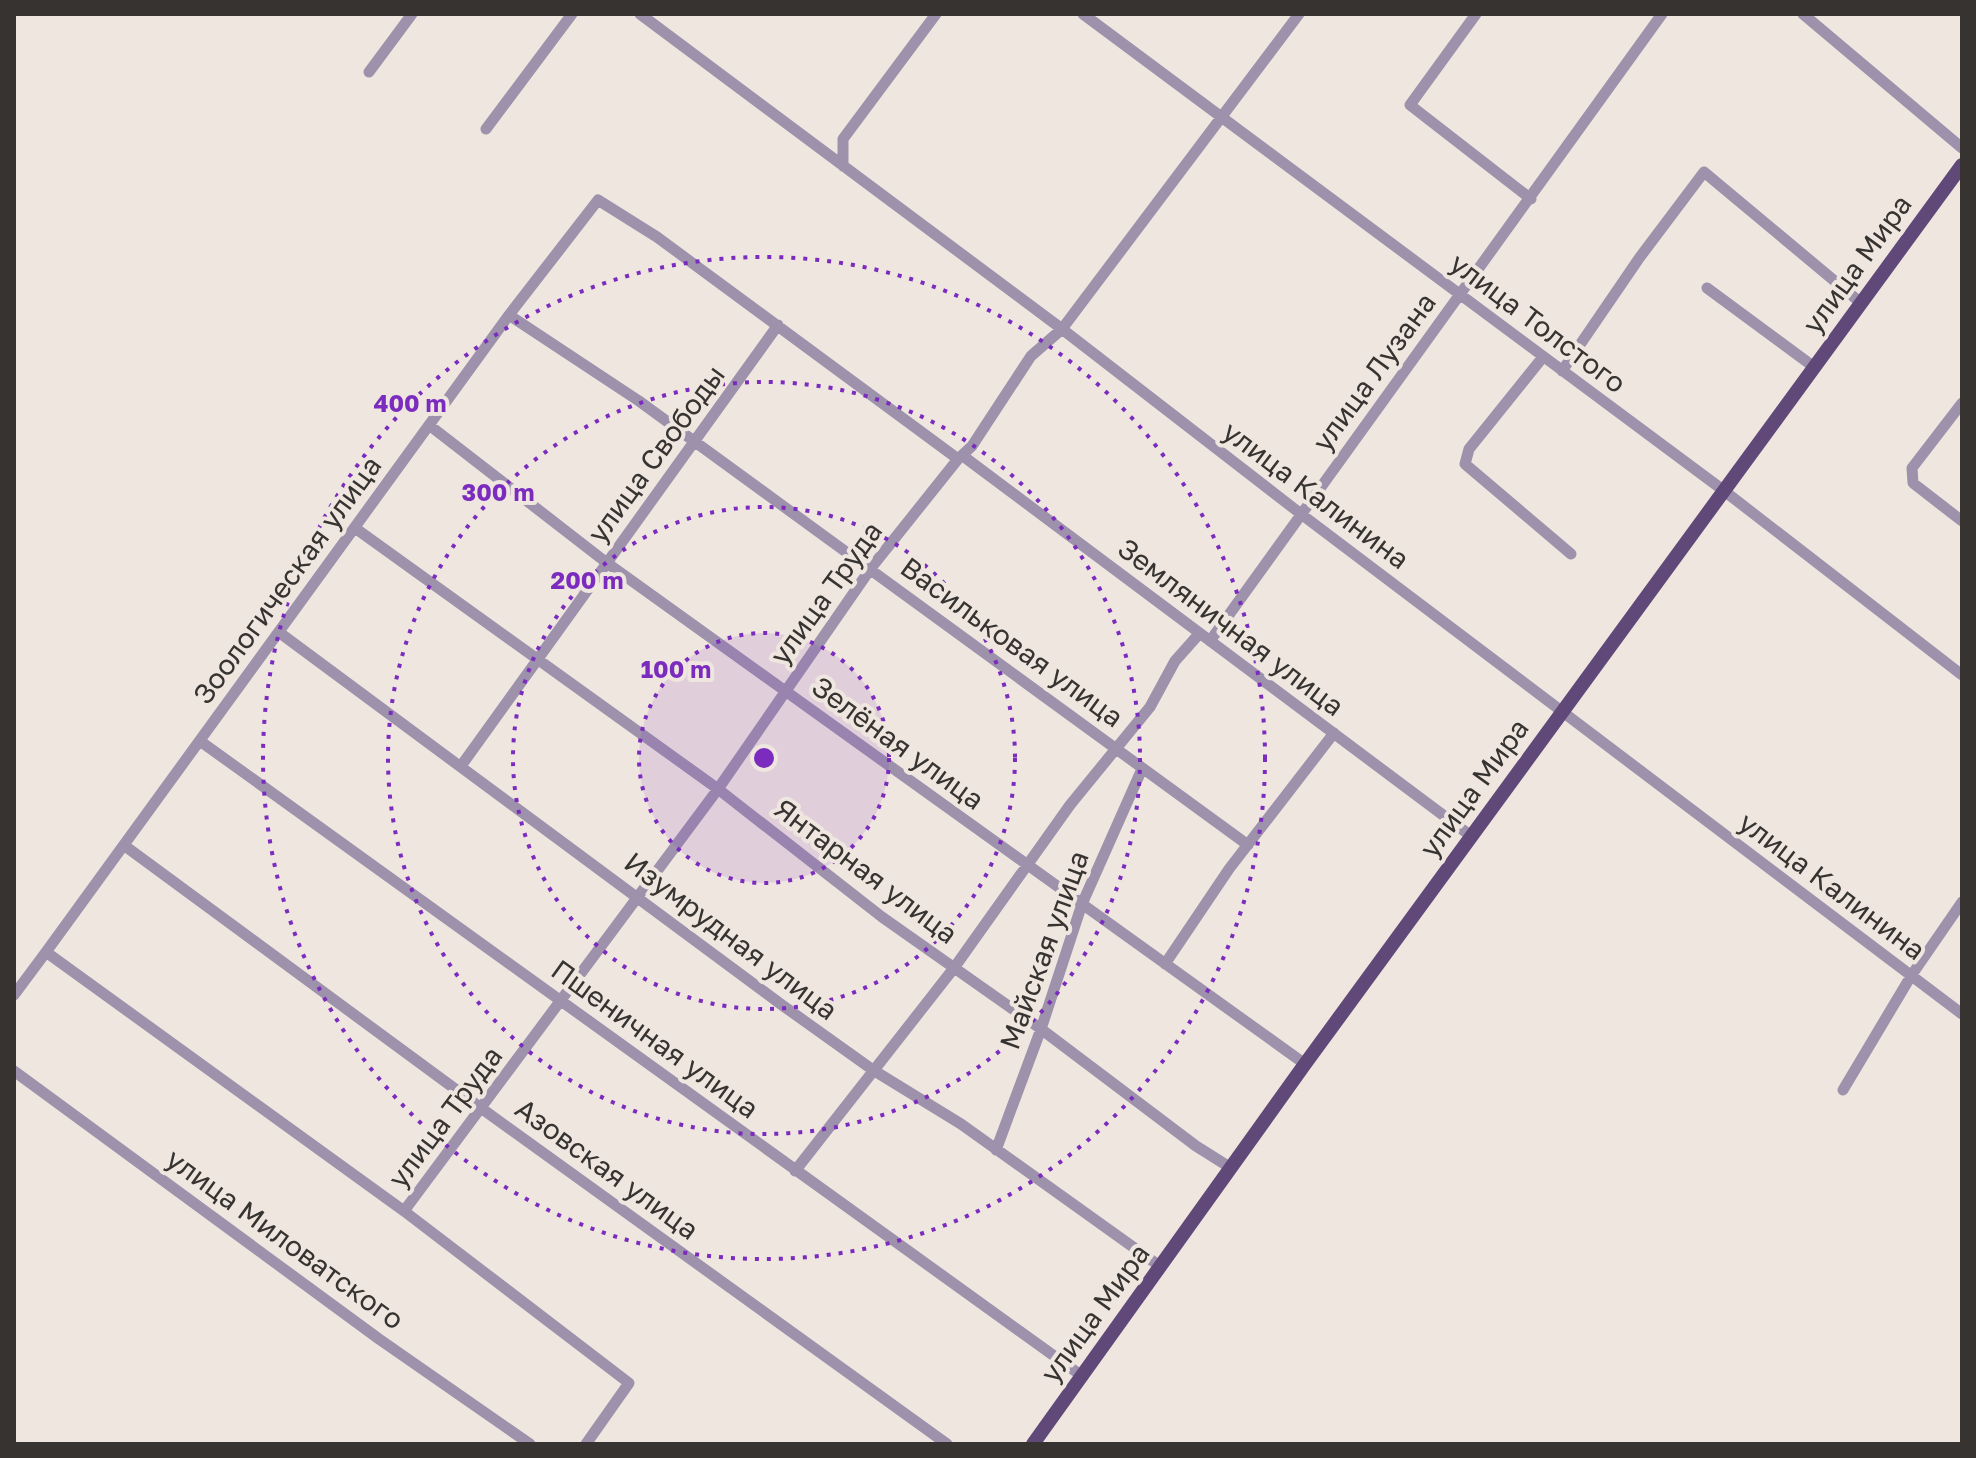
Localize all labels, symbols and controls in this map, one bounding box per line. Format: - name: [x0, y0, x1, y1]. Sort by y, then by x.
- street label: улица Мира: [1795, 188, 1918, 339]
- street label: улица Толстого: [1444, 246, 1633, 399]
- street label: улица Лузана: [1305, 286, 1442, 457]
- street label: улица Свободы: [580, 359, 731, 549]
- text: 400 m: [373, 388, 447, 417]
- street label: улица Калинина: [1217, 414, 1416, 575]
- street label: Зоологическая улица: [186, 449, 388, 710]
- text: 300 m: [462, 477, 534, 506]
- street label: улица Труда: [763, 515, 888, 671]
- street label: Земляничная улица: [1112, 531, 1351, 722]
- street label: Васильковая улица: [895, 550, 1130, 733]
- text: 200 m: [551, 565, 623, 594]
- text: 100 m: [641, 654, 711, 683]
- street label: Зелёная улица: [806, 669, 991, 816]
- street label: улица Мира: [1412, 712, 1535, 863]
- centre of rings: [750, 744, 778, 772]
- street label: Янтарная улица: [768, 791, 964, 950]
- street label: улица Калинина: [1733, 805, 1932, 966]
- street label: Изумрудная улица: [619, 845, 844, 1026]
- street label: Майская улица: [992, 846, 1095, 1054]
- street label: Пшеничная улица: [545, 952, 765, 1125]
- street label: улица Труда: [381, 1040, 508, 1194]
- street label: Азовская улица: [510, 1091, 705, 1246]
- street label: улица Миловатского: [160, 1141, 410, 1336]
- street label: улица Мира: [1033, 1237, 1156, 1388]

